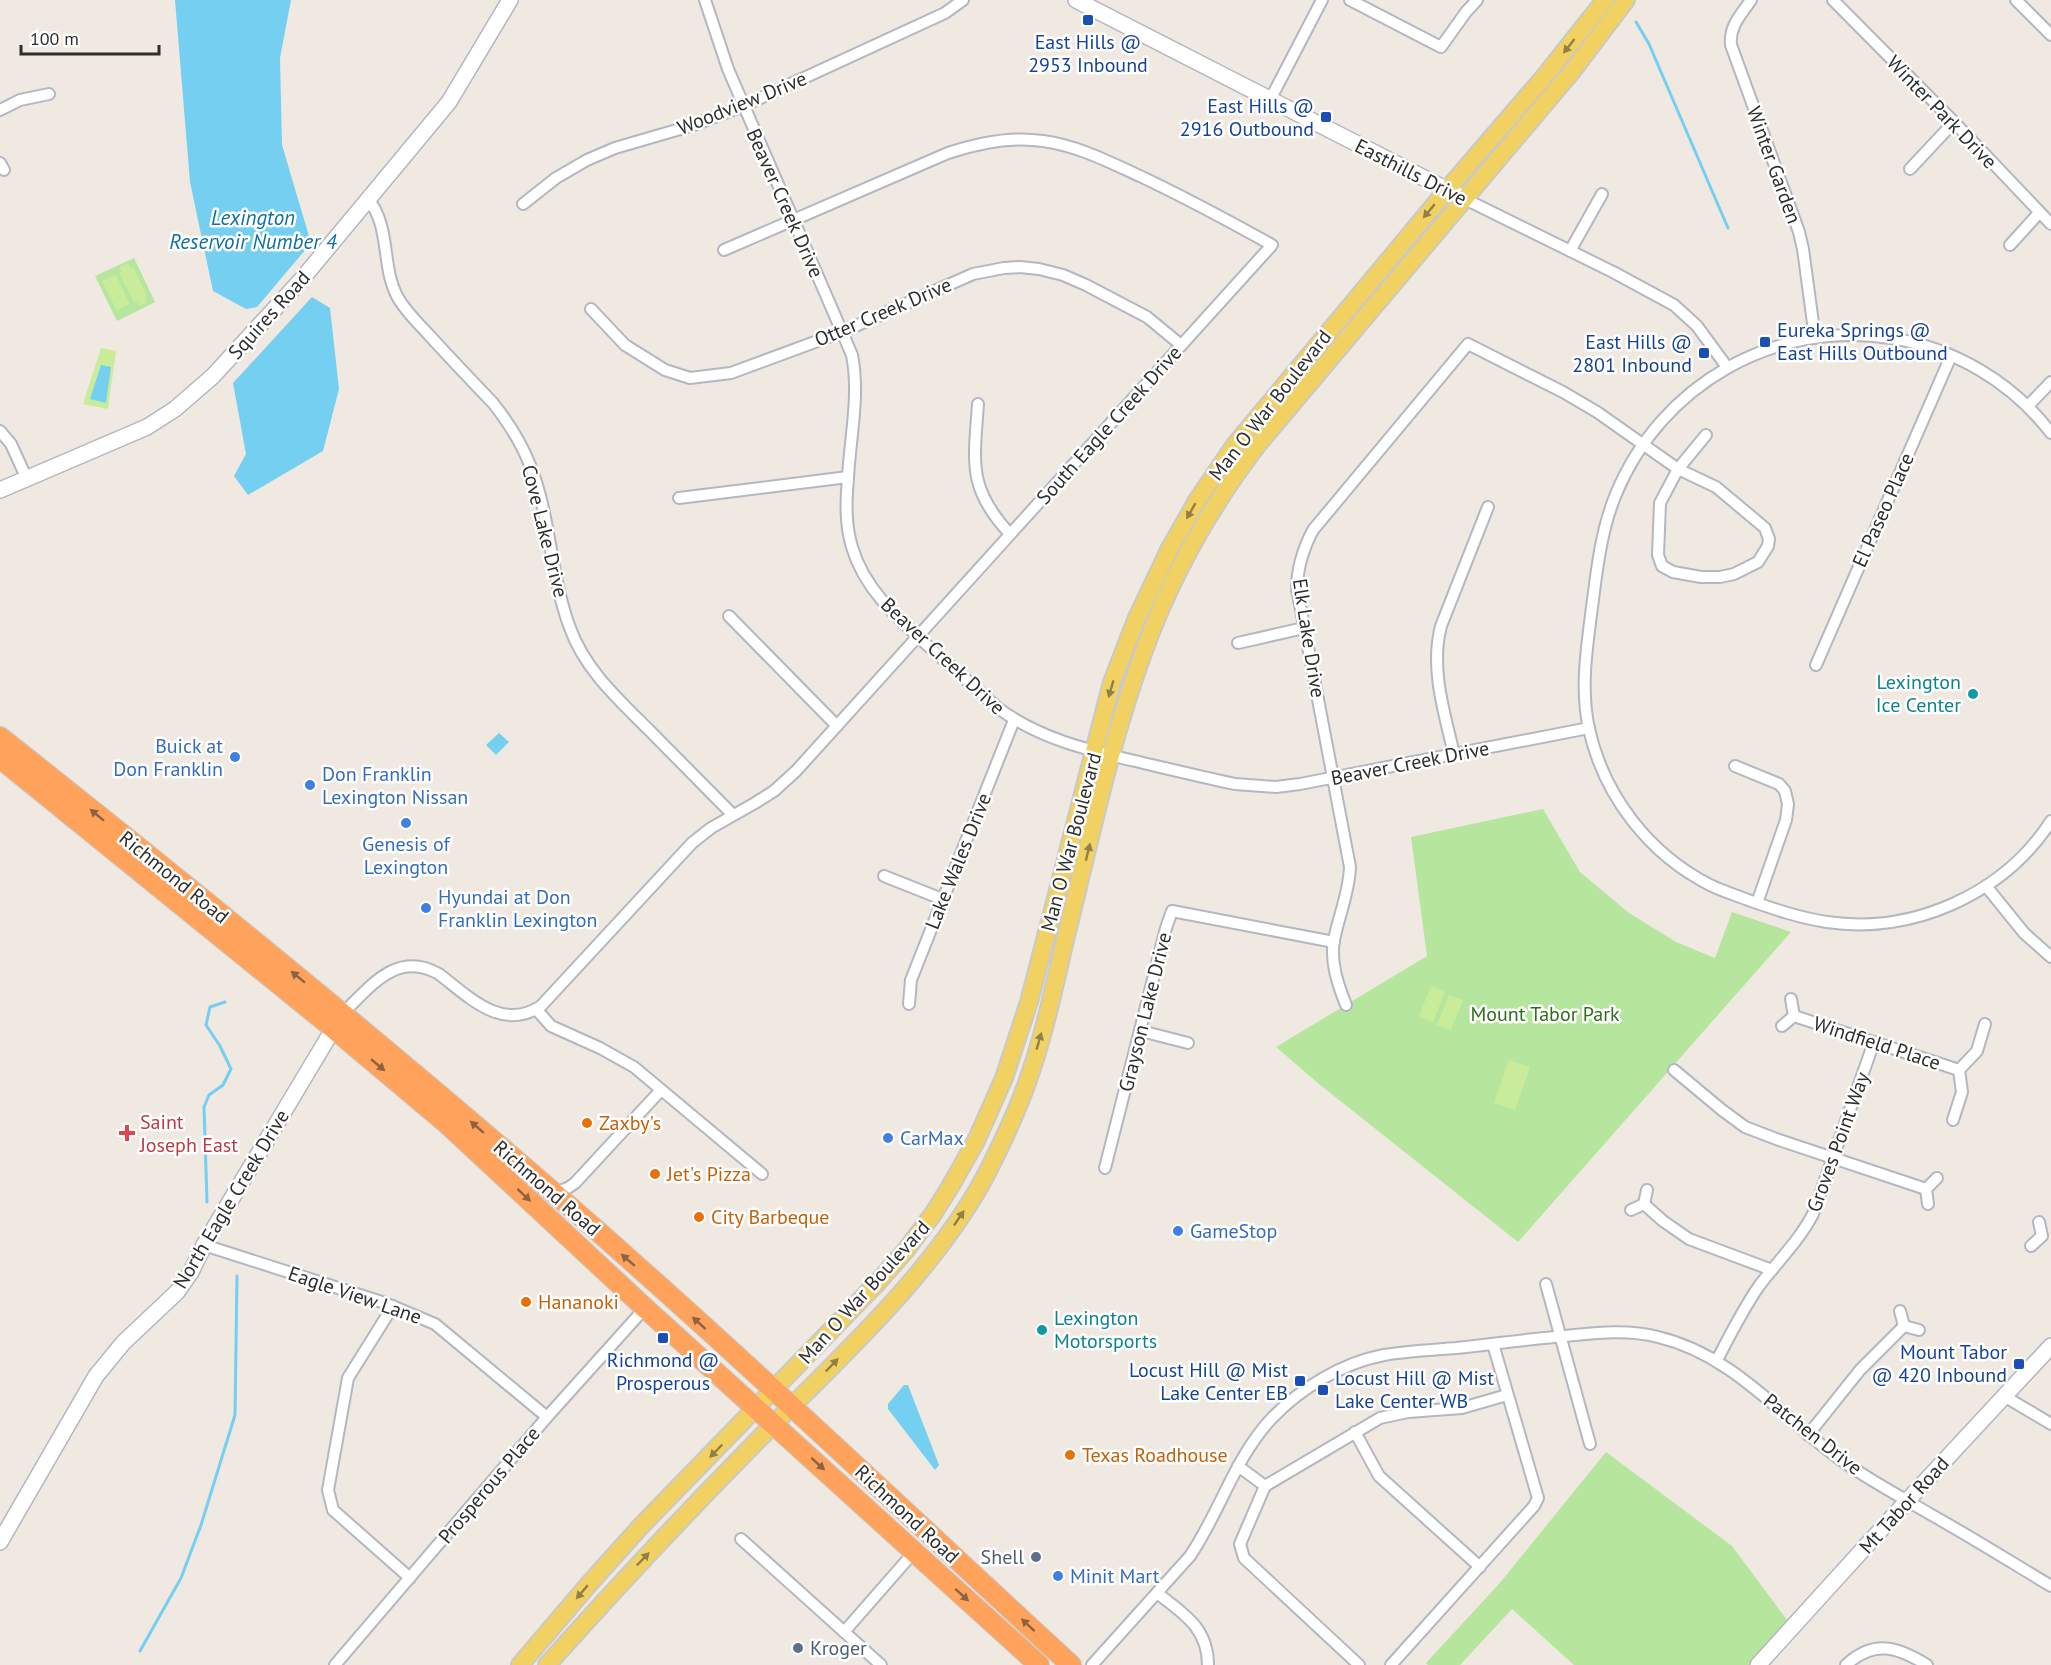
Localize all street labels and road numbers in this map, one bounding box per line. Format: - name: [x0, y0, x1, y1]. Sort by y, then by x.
- street label: Winter Park Drive: [1881, 50, 2003, 174]
- street label: Woodview Drive: [674, 65, 810, 141]
- street label: Winter Garden: [1741, 103, 1807, 227]
- street label: Beaver Creek Drive: [740, 124, 830, 282]
- street label: Easthills Drive: [1351, 133, 1471, 211]
- street label: Squires Road: [222, 265, 316, 365]
- street label: Otter Creek Drive: [811, 271, 955, 353]
- street label: Man O War Boulevard: [1203, 324, 1337, 486]
- street label: South Eagle Creek Drive: [1031, 340, 1187, 510]
- street label: El Paseo Place: [1846, 449, 1920, 571]
- street label: Cove Lake Drive: [516, 462, 574, 600]
- street label: Elk Lake Drive: [1287, 577, 1331, 699]
- street label: Beaver Creek Drive: [875, 592, 1011, 720]
- street label: Beaver Creek Drive: [1329, 735, 1491, 791]
- street label: Man O War Boulevard: [1035, 750, 1107, 934]
- street label: Lake Wales Drive: [919, 789, 997, 933]
- street label: Richmond Road: [114, 825, 234, 929]
- street label: Grayson Lake Drive: [1113, 930, 1177, 1094]
- street label: Windfield Place: [1810, 1010, 1944, 1076]
- street label: Groves Point Way: [1801, 1068, 1876, 1216]
- street label: North Eagle Creek Drive: [167, 1105, 295, 1293]
- street label: Richmond Road: [488, 1134, 606, 1242]
- street label: Man O War Boulevard: [793, 1215, 935, 1369]
- street label: Eagle View Lane: [285, 1260, 425, 1330]
- street label: Patchen Drive: [1758, 1387, 1868, 1481]
- street label: Prosperous Place: [432, 1421, 546, 1549]
- street label: Mt Tabor Road: [1853, 1451, 1955, 1559]
- street label: Richmond Road: [849, 1459, 965, 1569]

